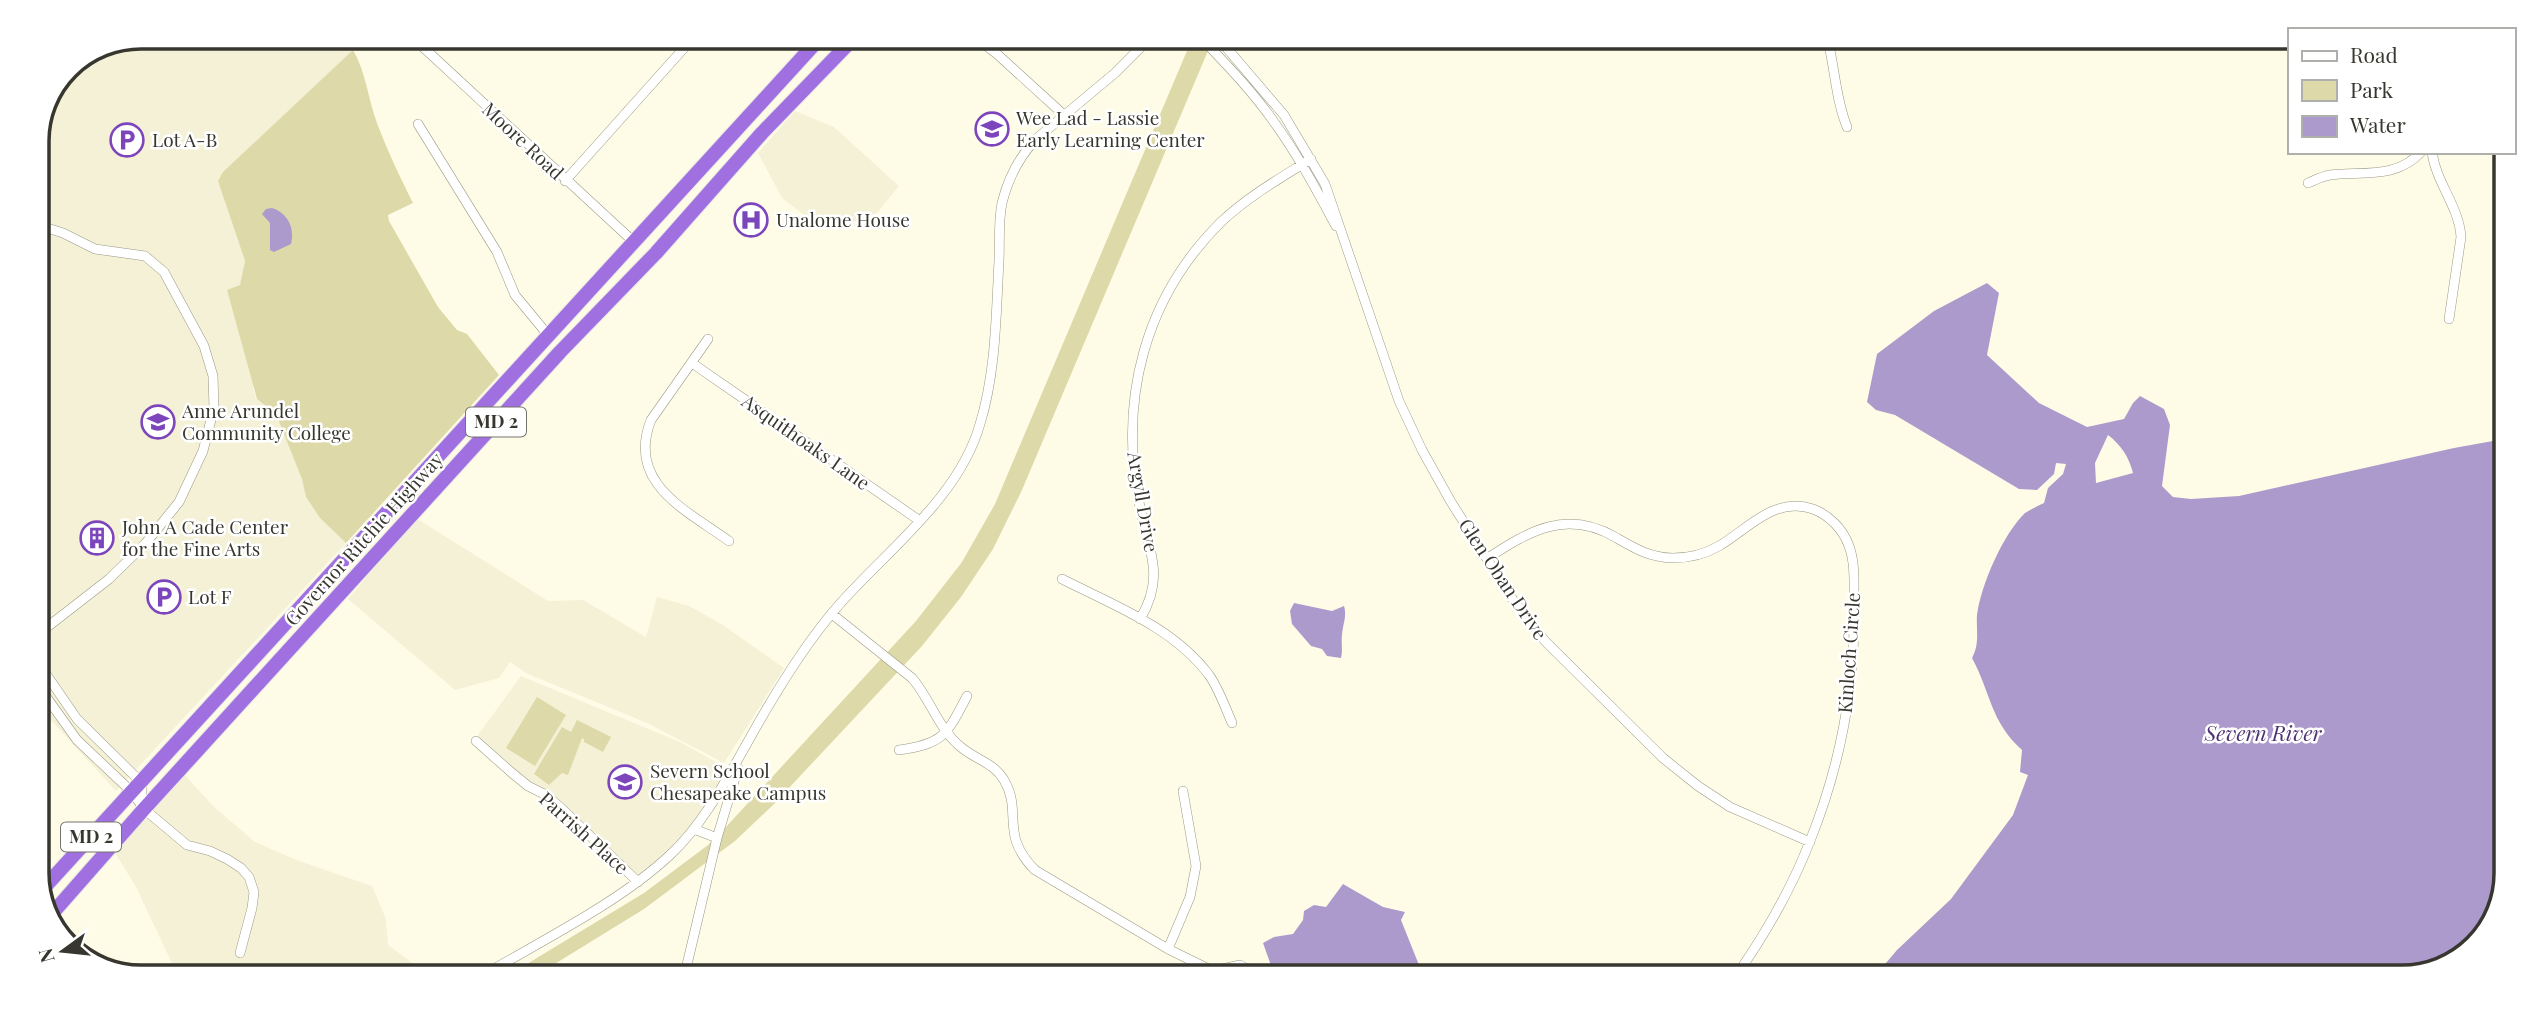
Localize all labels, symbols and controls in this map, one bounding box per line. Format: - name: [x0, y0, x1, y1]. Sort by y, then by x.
- legend: [2288, 28, 2515, 154]
- text: Road: [2350, 40, 2398, 68]
- text: Park: [2350, 75, 2394, 103]
- street label: Moore Road: [477, 96, 570, 185]
- place label: Wee Lad - Lassie Early Learning Center: [1015, 104, 1205, 152]
- school or university icon: Wee Lad - Lassie Early Learning Center: [973, 110, 1011, 148]
- text: Water: [2349, 110, 2406, 138]
- parking icon: Lot A-B: [108, 121, 146, 159]
- place label: Lot A-B: [152, 126, 217, 152]
- hospital icon: Unalome House: [732, 201, 770, 239]
- place label: Unalome House: [776, 206, 910, 232]
- street label: Asquithoaks Lane: [737, 387, 876, 495]
- place label: Anne Arundel Community College: [181, 397, 351, 445]
- school or university icon: Anne Arundel Community College: [139, 403, 177, 441]
- road number: MD 2: [466, 408, 526, 436]
- street label: Governor Ritchie Highway: [278, 446, 448, 631]
- street label: Argyll Drive: [1122, 449, 1166, 554]
- place label: John A Cade Center for the Fine Arts: [121, 513, 289, 561]
- street label: Glen Oban Drive: [1454, 513, 1554, 644]
- building icon: John A Cade Center for the Fine Arts: [78, 519, 116, 557]
- parking icon: Lot F: [145, 578, 183, 616]
- place label: Lot F: [188, 583, 232, 609]
- street label: Kinloch Circle: [1831, 592, 1865, 714]
- water label: Severn River: [2204, 718, 2322, 746]
- place label: Severn School Chesapeake Campus: [650, 757, 826, 805]
- school or university icon: Severn School Chesapeake Campus: [606, 763, 644, 801]
- street label: Parrish Place: [534, 785, 635, 879]
- road number: MD 2: [61, 822, 121, 852]
- north arrow: [28, 916, 98, 986]
- text: N: [31, 945, 60, 966]

